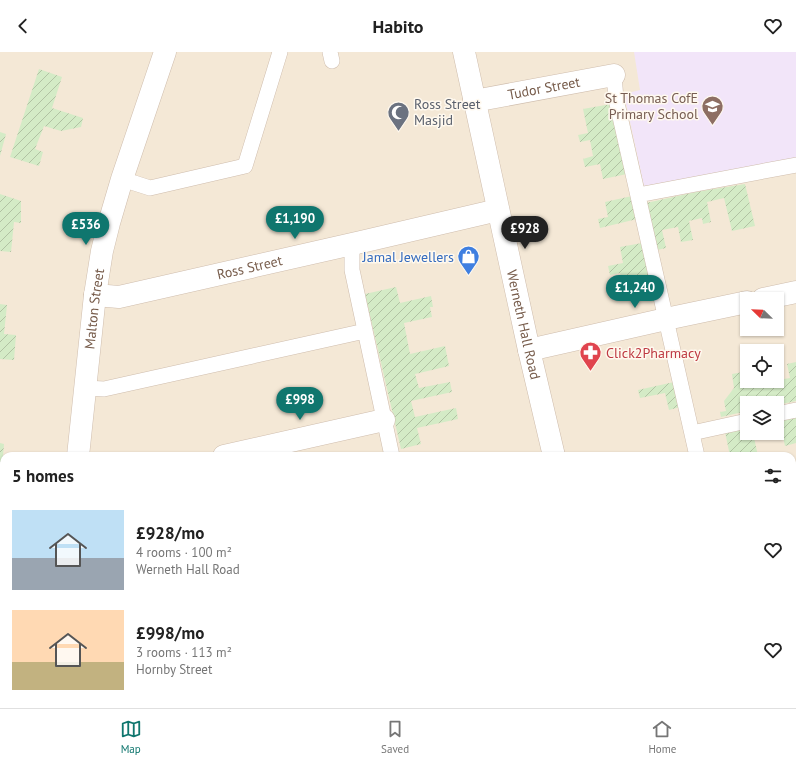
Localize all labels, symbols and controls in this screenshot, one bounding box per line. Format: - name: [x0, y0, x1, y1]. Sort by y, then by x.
- icon: back: [12, 15, 34, 37]
- text: Habito: [373, 15, 424, 38]
- icon: heart: [762, 15, 784, 37]
- street label: Tudor Street: [506, 72, 582, 104]
- place label: St Thomas CofE Primary School: [605, 89, 698, 123]
- school or university icon: St Thomas CofE Primary School: [700, 93, 726, 126]
- place label: Ross Street Masjid: [414, 95, 481, 129]
- mosque icon: Ross Street Masjid: [386, 99, 412, 132]
- pin: £1,190: [262, 206, 328, 240]
- text: £1,190: [275, 210, 315, 227]
- pin: £536: [62, 212, 110, 246]
- text: £536: [71, 216, 101, 233]
- pin: £928: [501, 216, 549, 250]
- text: £928: [510, 220, 540, 237]
- shop icon: Jamal Jewellers: [456, 244, 482, 277]
- place label: Jamal Jewellers: [362, 248, 454, 266]
- street label: Ross Street: [215, 251, 284, 283]
- street label: Malton Street: [80, 267, 108, 350]
- street label: Werneth Hall Road: [503, 268, 545, 381]
- pin: £1,240: [602, 275, 668, 309]
- text: £1,240: [615, 279, 655, 296]
- north arrow: [740, 292, 784, 336]
- map controls: [740, 292, 784, 440]
- pharmacy icon: Click2Pharmacy: [577, 340, 603, 373]
- place label: Click2Pharmacy: [606, 344, 701, 362]
- button: locate: [740, 344, 784, 388]
- pin: £998: [276, 387, 324, 421]
- text: £998: [285, 391, 315, 408]
- button: layers: [740, 396, 784, 440]
- text: 5 homes: [12, 465, 74, 487]
- icon: filters: [762, 465, 784, 487]
- text: £928/mo: [136, 522, 204, 544]
- icon: home: [44, 526, 92, 574]
- icon: heart: [762, 539, 784, 561]
- text: 4 rooms · 100 m²: [136, 544, 232, 561]
- text: Werneth Hall Road: [136, 561, 240, 578]
- text: £998/mo: [136, 622, 204, 644]
- icon: home: [44, 626, 92, 674]
- icon: heart: [762, 639, 784, 661]
- text: 3 rooms · 113 m²: [136, 644, 232, 661]
- text: Hornby Street: [136, 661, 212, 678]
- tab: Map: [120, 718, 142, 756]
- tab: Saved: [381, 718, 409, 756]
- tab: Home: [648, 718, 676, 756]

